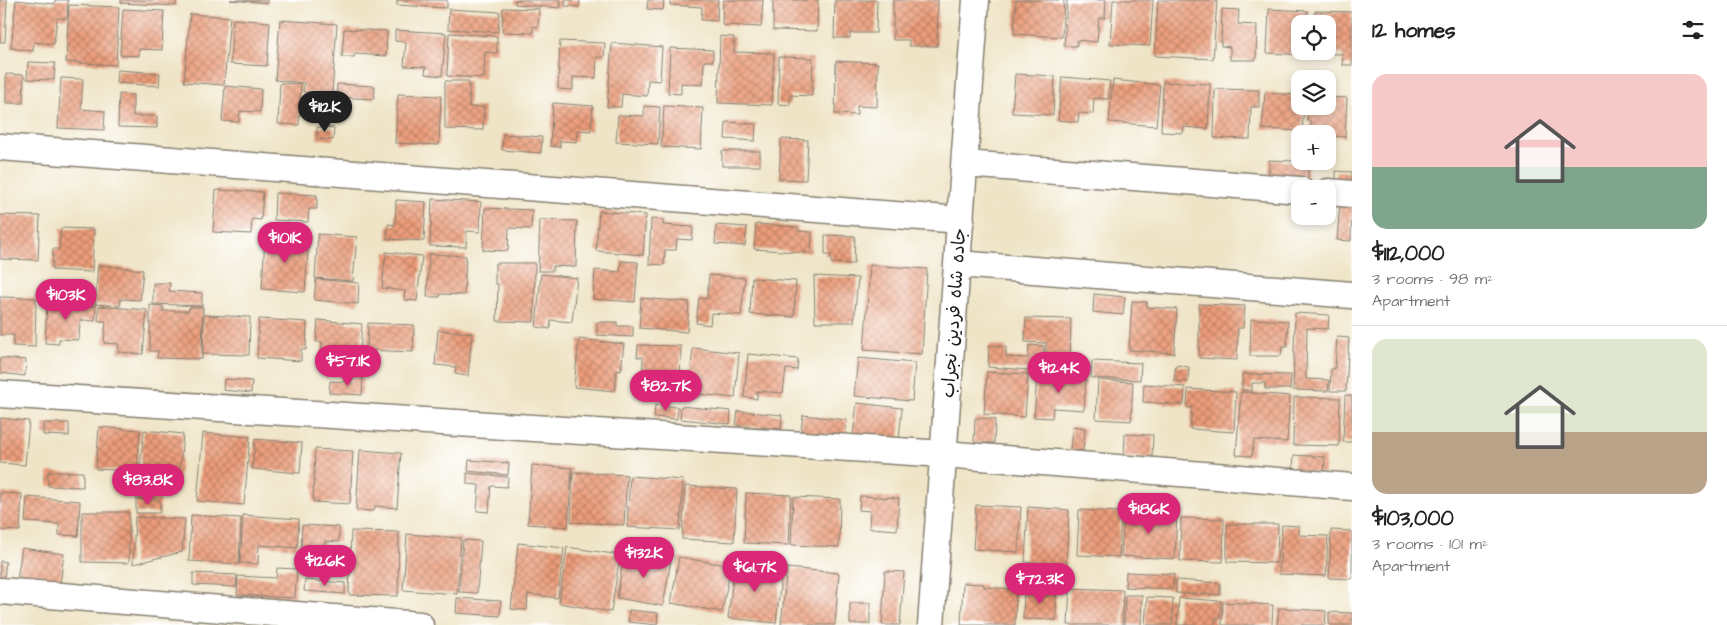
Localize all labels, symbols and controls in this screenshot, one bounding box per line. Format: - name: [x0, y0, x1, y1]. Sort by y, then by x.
- map controls: [1291, 15, 1336, 225]
- button: locate: [1291, 15, 1336, 60]
- text: 12 homes: [1372, 16, 1456, 45]
- icon: filters: [1679, 16, 1707, 44]
- button: layers: [1291, 70, 1336, 115]
- pin: $112K: [290, 90, 360, 133]
- text: $112K: [309, 96, 341, 118]
- icon: home: [1495, 106, 1585, 196]
- button: +: [1291, 125, 1336, 170]
- button: −: [1291, 180, 1336, 225]
- pin: $101K: [250, 222, 320, 264]
- text: $101K: [269, 227, 301, 249]
- street label: جاده شاه فردین نجراب: [936, 227, 972, 399]
- text: $112,000: [1372, 239, 1445, 268]
- text: 3 rooms · 98 m²: [1372, 268, 1493, 290]
- pin: $103K: [31, 278, 101, 321]
- text: $103K: [47, 284, 85, 306]
- text: Apartment: [1372, 290, 1450, 312]
- pin: $57.1K: [307, 344, 389, 387]
- text: $57.1K: [326, 350, 370, 372]
- pin: $124K: [1024, 352, 1094, 394]
- text: $124K: [1039, 357, 1079, 379]
- pin: $82.7K: [625, 370, 707, 412]
- icon: home: [1495, 372, 1585, 462]
- text: $82.7K: [641, 375, 691, 397]
- pin: $83.8K: [107, 464, 189, 506]
- text: $83.8K: [123, 469, 173, 491]
- pin: $186K: [1114, 492, 1184, 535]
- text: $186K: [1128, 498, 1170, 520]
- text: $103,000: [1372, 504, 1454, 533]
- text: 3 rooms · 101 m²: [1372, 533, 1488, 555]
- pin: $132K: [609, 536, 679, 579]
- text: $132K: [625, 542, 663, 564]
- pin: $126K: [290, 544, 360, 587]
- text: $126K: [305, 550, 345, 572]
- pin: $61.7K: [714, 550, 796, 593]
- text: Apartment: [1372, 555, 1450, 577]
- text: $61.7K: [734, 556, 776, 578]
- pin: $72.3K: [999, 562, 1081, 605]
- text: $72.3K: [1016, 568, 1064, 590]

